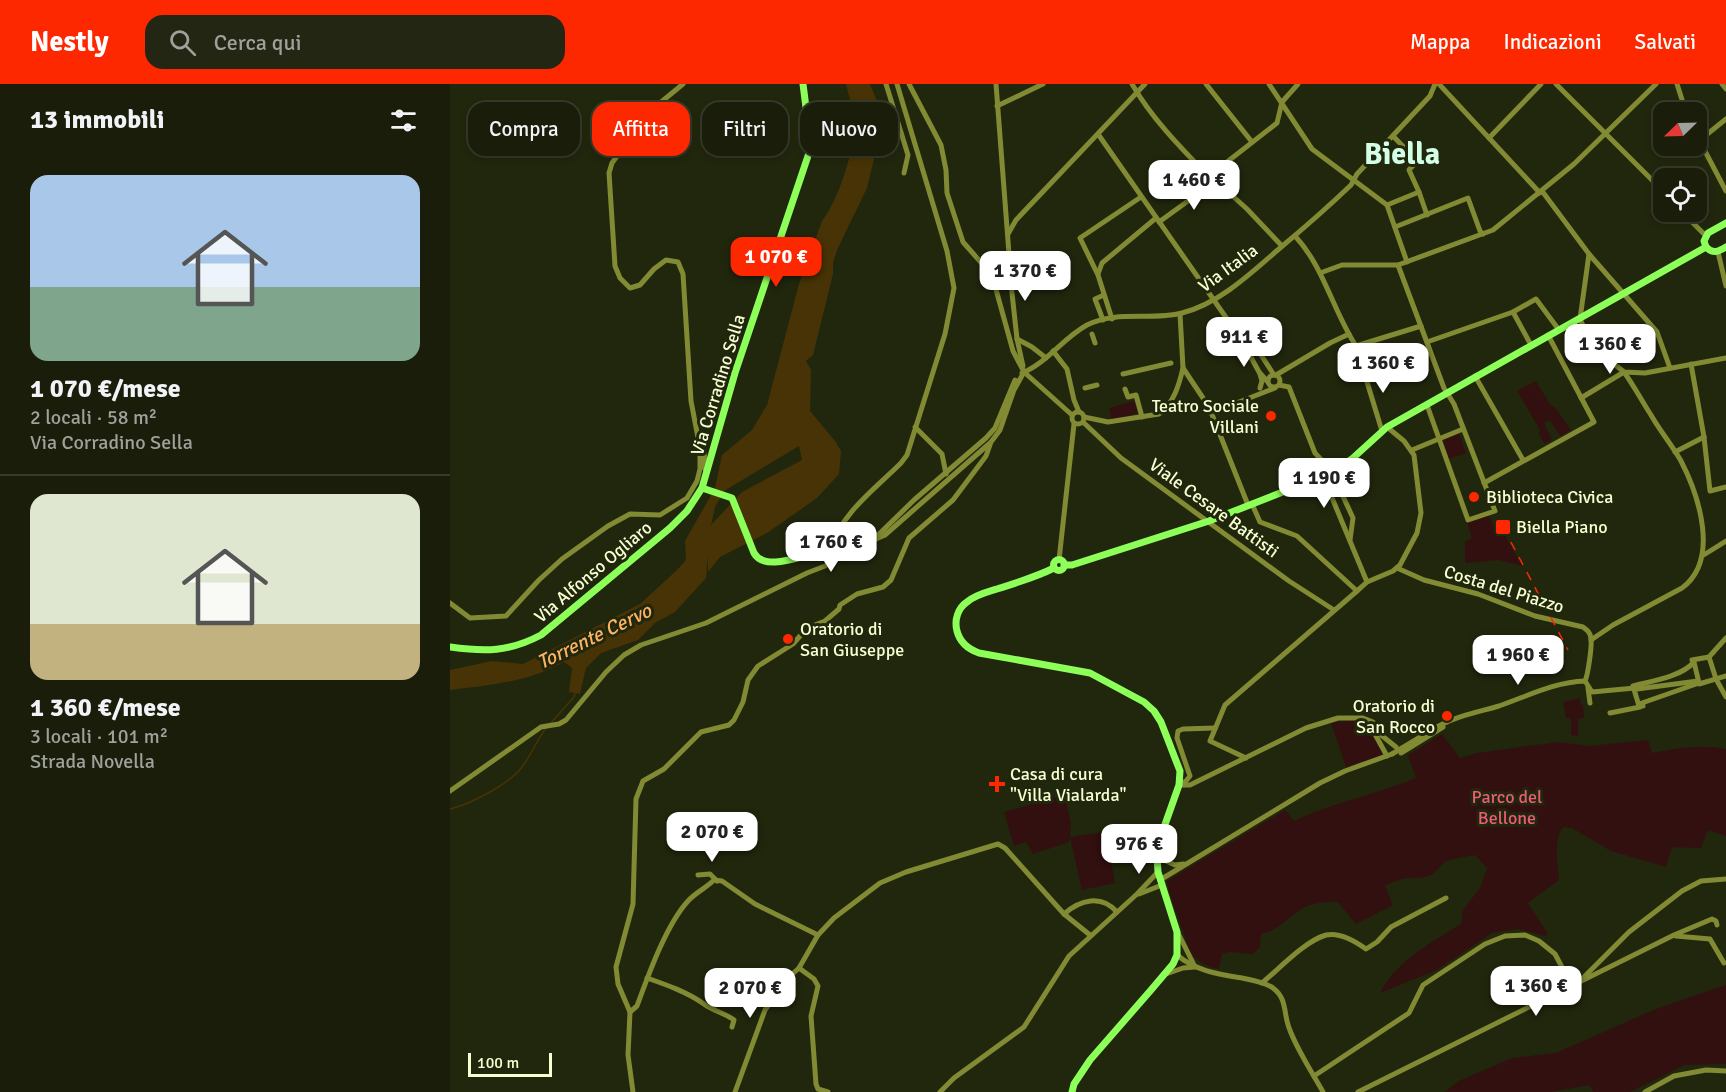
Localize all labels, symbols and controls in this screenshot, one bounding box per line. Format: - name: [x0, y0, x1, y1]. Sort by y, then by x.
- search box: [145, 15, 565, 69]
- text: Nestly: [30, 25, 109, 59]
- icon: search: [166, 26, 199, 59]
- text: Cerca qui: [214, 29, 301, 56]
- text: Mappa: [1410, 29, 1471, 55]
- text: Indicazioni: [1504, 29, 1602, 55]
- text: Salvati: [1635, 29, 1696, 55]
- chip: Compra: [468, 102, 580, 156]
- chip: Affitta: [592, 102, 690, 156]
- chip: Filtri: [702, 102, 788, 156]
- chip: Nuovo: [800, 102, 898, 156]
- north arrow: [1653, 102, 1707, 156]
- map controls: [1653, 102, 1707, 222]
- text: 13 immobili: [30, 104, 164, 136]
- icon: filters: [387, 104, 420, 137]
- district label: Biella: [1364, 136, 1440, 173]
- pin: 1 460 €: [1139, 160, 1249, 211]
- text: 1 460 €: [1163, 167, 1225, 192]
- button: locate: [1653, 168, 1707, 222]
- icon: home: [171, 214, 279, 322]
- pin: 1 070 €: [721, 237, 831, 288]
- street label: Via Italia: [1194, 239, 1262, 297]
- text: 1 070 €: [745, 244, 807, 269]
- pin: 1 370 €: [970, 251, 1080, 302]
- text: 1 370 €: [994, 258, 1056, 283]
- street label: Via Corradino Sella: [686, 312, 750, 458]
- pin: 911 €: [1202, 317, 1286, 368]
- text: 911 €: [1220, 324, 1268, 349]
- pin: 1 360 €: [1555, 324, 1665, 375]
- text: 1 360 €: [1579, 331, 1641, 356]
- pin: 1 360 €: [1328, 343, 1438, 394]
- text: 1 360 €: [1352, 350, 1414, 375]
- text: 1 070 €/mese: [30, 373, 181, 405]
- place label: Teatro Sociale Villani: [1152, 395, 1259, 438]
- text: 2 locali · 58 m²: [30, 405, 157, 430]
- marker: Teatro Sociale Villani: [1264, 409, 1278, 423]
- text: Via Corradino Sella: [30, 430, 193, 455]
- street label: Viale Cesare Battisti: [1145, 454, 1283, 562]
- pin: 1 190 €: [1269, 458, 1379, 509]
- text: 1 190 €: [1293, 465, 1355, 490]
- place label: Biblioteca Civica: [1486, 486, 1613, 508]
- marker: Biblioteca Civica: [1467, 490, 1481, 504]
- street label: Via Alfonso Ogliaro: [530, 516, 656, 628]
- place label: Biella Piano: [1516, 516, 1608, 538]
- marker: Biella Piano: [1494, 518, 1512, 536]
- pin: 1 760 €: [776, 522, 886, 573]
- text: 1 760 €: [800, 529, 862, 554]
- icon: home: [171, 533, 279, 641]
- street label: Costa del Piazzo: [1441, 560, 1567, 618]
- water label: Torrente Cervo: [533, 597, 657, 675]
- place label: Oratorio di San Giuseppe: [800, 618, 904, 661]
- marker: Oratorio di San Giuseppe: [781, 632, 795, 646]
- pin: 1 960 €: [1463, 635, 1573, 686]
- text: 1 960 €: [1487, 642, 1549, 667]
- text: 1 360 €/mese: [30, 692, 181, 724]
- place label: Oratorio di San Rocco: [1353, 695, 1435, 738]
- marker: Oratorio di San Rocco: [1440, 709, 1454, 723]
- text: 3 locali · 101 m²: [30, 724, 168, 749]
- text: Strada Novella: [30, 749, 155, 774]
- place label: Casa di cura "Villa Vialarda": [1010, 763, 1127, 806]
- marker: Casa di cura "Villa Vialarda": [988, 775, 1006, 793]
- park label: Parco del Bellone: [1472, 786, 1542, 829]
- pin: 2 070 €: [657, 812, 767, 863]
- text: 2 070 €: [681, 819, 743, 844]
- pin: 976 €: [1097, 824, 1181, 875]
- text: 976 €: [1115, 831, 1163, 856]
- pin: 1 360 €: [1481, 966, 1591, 1017]
- pin: 2 070 €: [695, 968, 805, 1019]
- text: 1 360 €: [1505, 973, 1567, 998]
- text: 2 070 €: [719, 975, 781, 1000]
- scale bar: [468, 1050, 552, 1078]
- text: 100 m: [477, 1053, 519, 1073]

